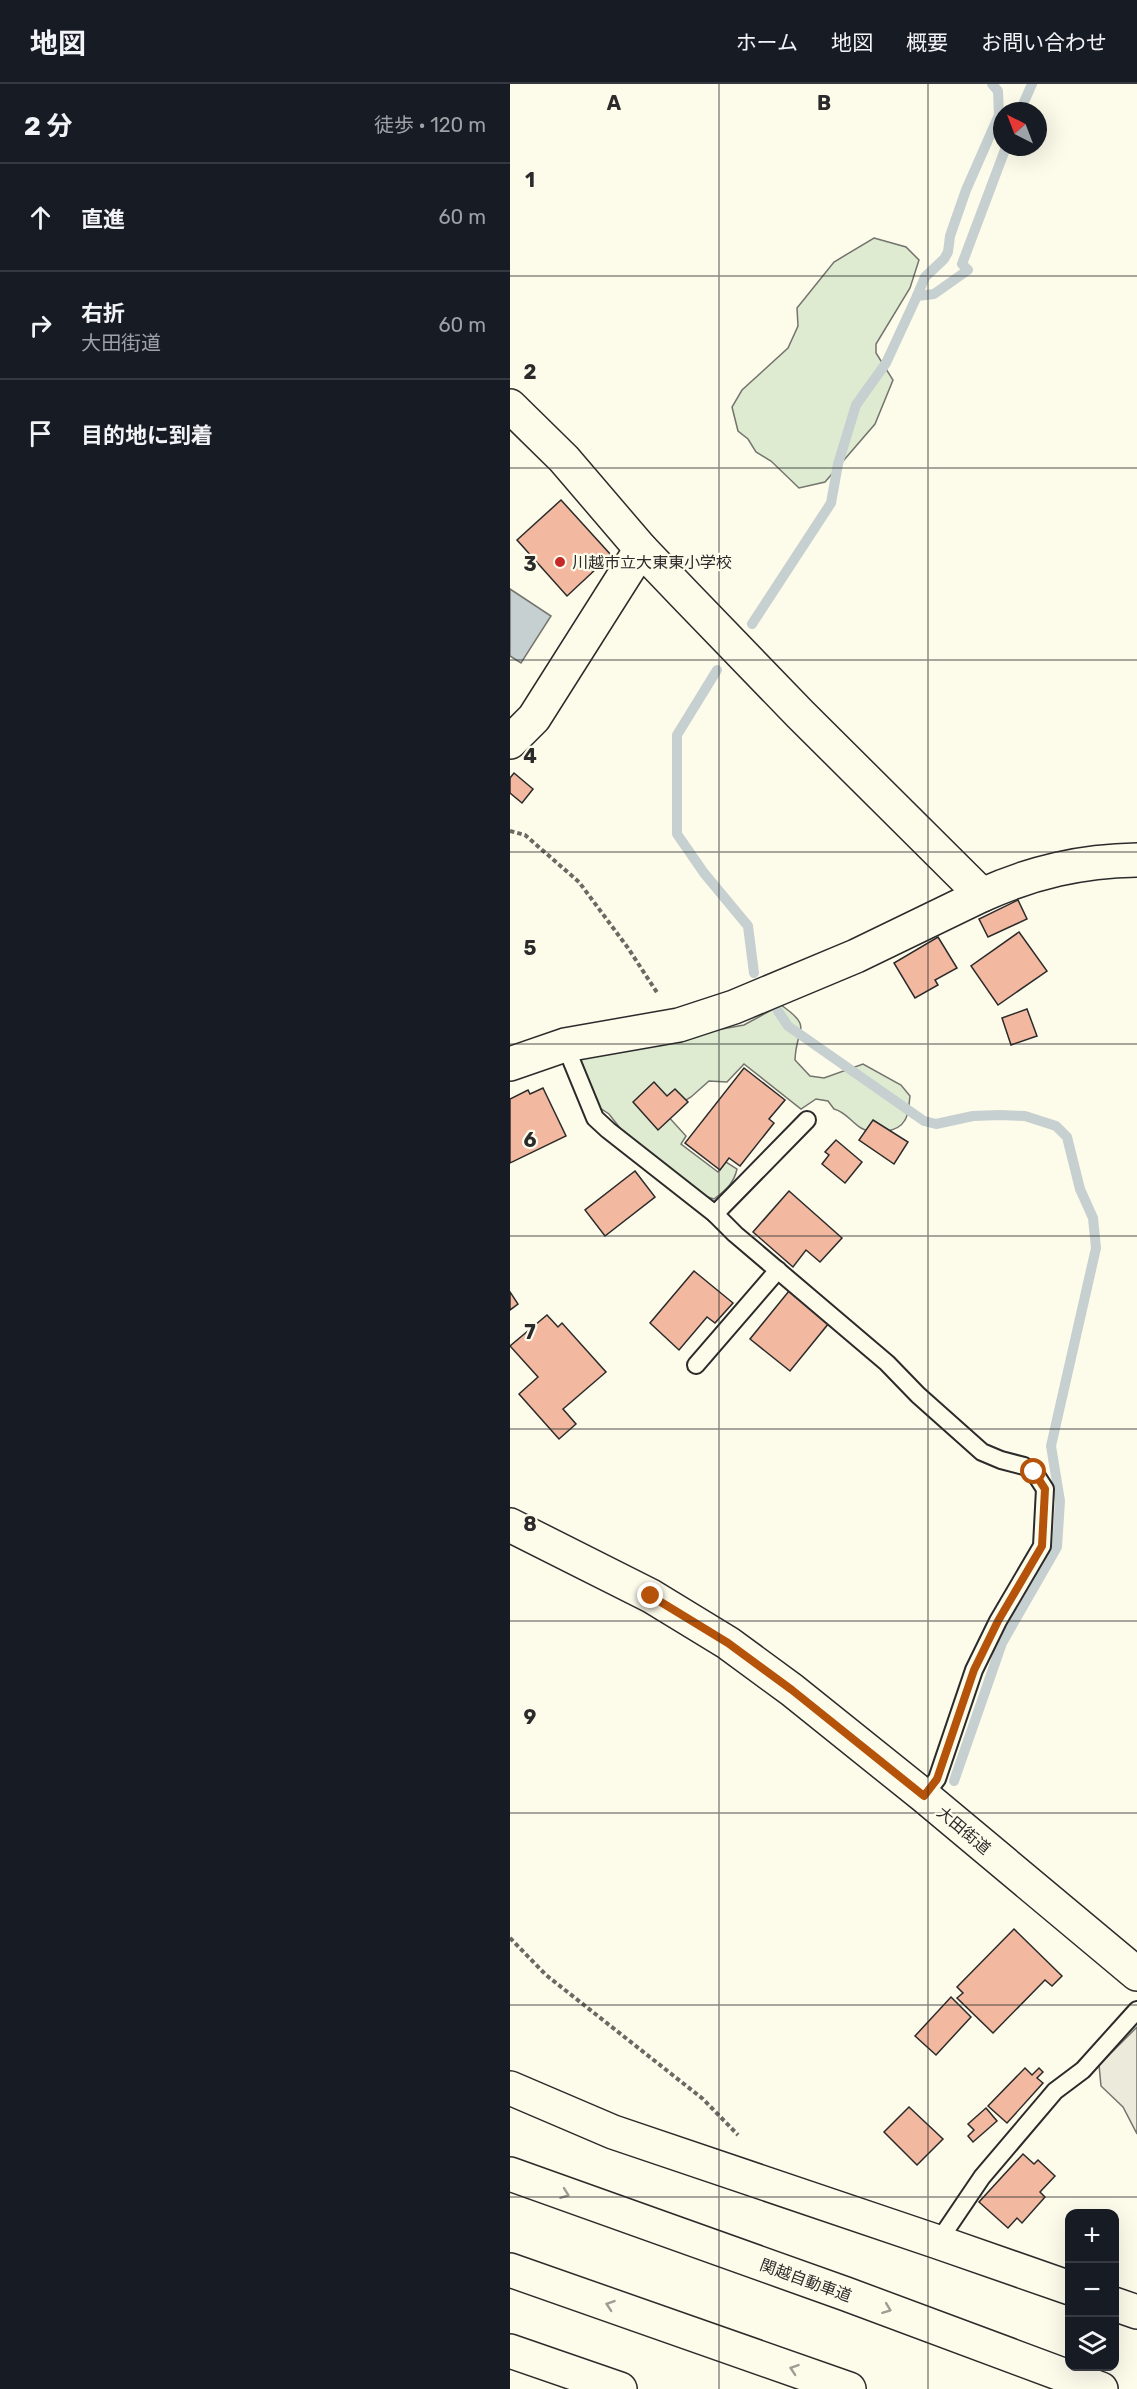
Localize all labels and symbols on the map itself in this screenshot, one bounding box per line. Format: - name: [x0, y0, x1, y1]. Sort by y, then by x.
- text: A: [607, 91, 622, 115]
- text: B: [817, 91, 831, 115]
- north arrow: [993, 102, 1047, 156]
- text: 1: [525, 168, 535, 192]
- text: 2: [524, 360, 537, 384]
- text: 3: [523, 552, 537, 576]
- place label: 川越市立大東東小学校: [572, 553, 732, 572]
- marker: 川越市立大東東小学校: [553, 555, 567, 569]
- text: 4: [523, 744, 537, 768]
- text: 5: [524, 936, 537, 960]
- text: 6: [523, 1128, 537, 1152]
- text: 7: [524, 1320, 536, 1344]
- route start: [1020, 1458, 1046, 1484]
- text: 8: [523, 1512, 537, 1536]
- route end: [637, 1582, 663, 1608]
- text: 9: [524, 1705, 537, 1729]
- street label: 大田街道: [933, 1803, 994, 1858]
- one-way arrow: [559, 2186, 570, 2199]
- street label: 関越自動車道: [757, 2255, 854, 2306]
- one-way arrow: [605, 2299, 616, 2312]
- one-way arrow: [881, 2302, 892, 2314]
- one-way arrow: [789, 2364, 800, 2377]

